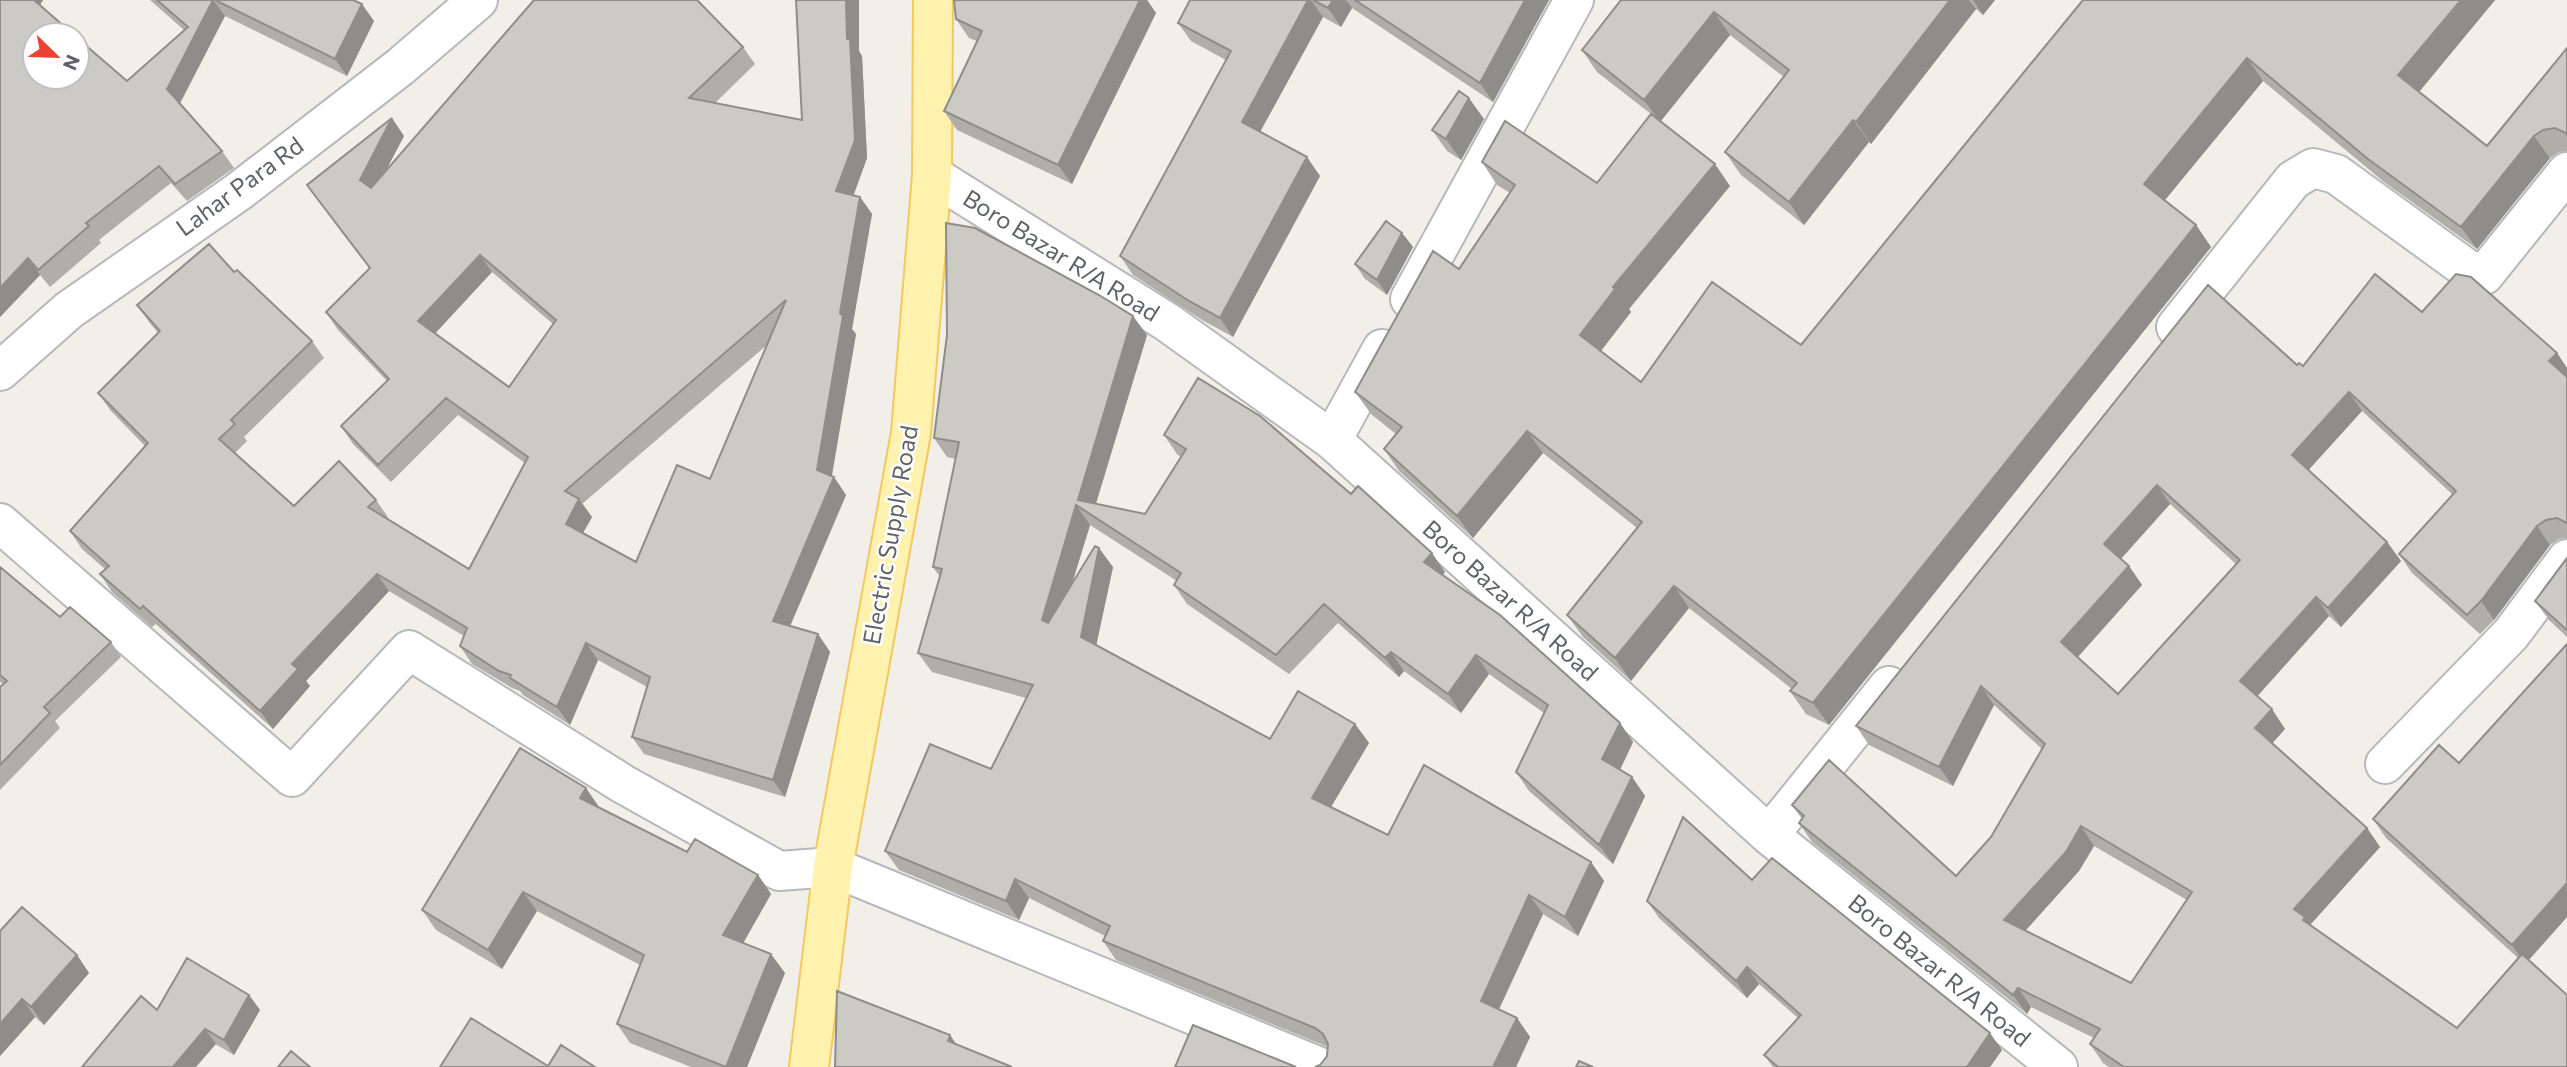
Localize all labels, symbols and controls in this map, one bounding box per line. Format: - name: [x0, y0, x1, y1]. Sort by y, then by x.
- north arrow: [21, 21, 91, 91]
- text: N: [59, 52, 85, 74]
- street label: Lahar Para Rd: [170, 130, 308, 242]
- street label: Boro Bazar R/A Road: [958, 183, 1165, 327]
- street label: Electric Supply Road: [856, 423, 923, 647]
- street label: Boro Bazar R/A Road: [1417, 513, 1605, 686]
- street label: Boro Bazar R/A Road: [1843, 887, 2037, 1052]

